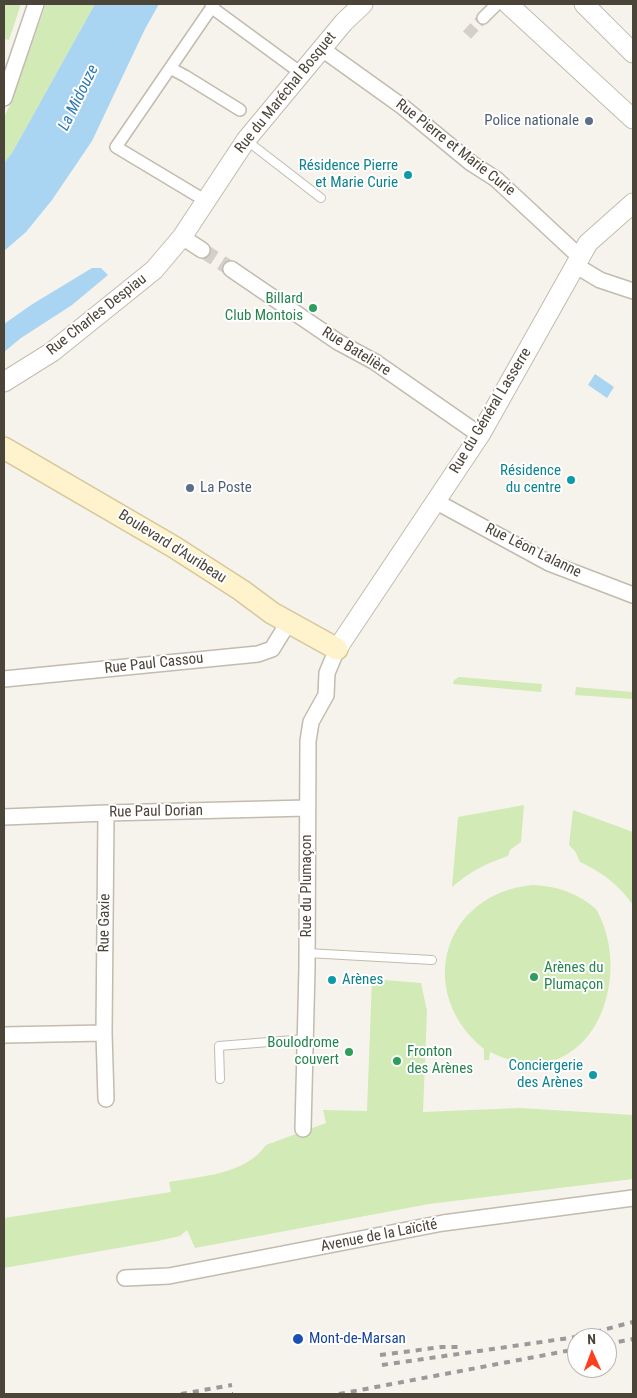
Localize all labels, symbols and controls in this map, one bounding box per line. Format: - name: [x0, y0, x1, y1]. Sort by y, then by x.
- street label: Rue du Maréchal Bosquet: [232, 29, 340, 157]
- water label: La Midouze: [55, 62, 103, 134]
- street label: Rue Pierre et Marie Curie: [392, 96, 518, 200]
- place label: Police nationale: [484, 112, 579, 130]
- marker: Police nationale: [583, 115, 595, 127]
- place label: Résidence Pierre et Marie Curie: [299, 157, 398, 192]
- marker: Résidence Pierre et Marie Curie: [402, 169, 414, 181]
- street label: Rue Charles Despiau: [44, 270, 150, 360]
- place label: Billard Club Montois: [225, 290, 303, 325]
- marker: Billard Club Montois: [307, 302, 319, 314]
- street label: Rue Batelière: [318, 324, 394, 380]
- street label: Rue du Général Lasserre: [446, 345, 536, 477]
- place label: Résidence du centre: [500, 462, 561, 497]
- marker: Résidence du centre: [565, 474, 577, 486]
- place label: La Poste: [200, 479, 252, 497]
- marker: La Poste: [184, 482, 196, 494]
- street label: Boulevard d'Auribeau: [115, 507, 229, 587]
- street label: Rue Léon Lalanne: [482, 520, 584, 582]
- street label: Rue Paul Cassou: [104, 650, 204, 678]
- street label: Rue Paul Dorian: [109, 802, 203, 822]
- street label: Rue du Plumaçon: [298, 834, 316, 938]
- street label: Rue Gaxie: [95, 893, 115, 953]
- place label: Arènes du Plumaçon: [544, 959, 603, 994]
- place label: Arènes: [342, 971, 383, 989]
- marker: Arènes du Plumaçon: [528, 971, 540, 983]
- marker: Arènes: [326, 974, 338, 986]
- place label: Boulodrome couvert: [267, 1034, 339, 1069]
- place label: Fronton des Arènes: [407, 1043, 473, 1078]
- marker: Boulodrome couvert: [343, 1046, 355, 1058]
- marker: Fronton des Arènes: [391, 1055, 403, 1067]
- place label: Conciergerie des Arènes: [508, 1057, 583, 1092]
- marker: Conciergerie des Arènes: [587, 1069, 599, 1081]
- street label: Avenue de la Laïcité: [319, 1216, 439, 1256]
- north arrow: [567, 1328, 617, 1378]
- place label: Mont-de-Marsan: [309, 1330, 406, 1348]
- text: N: [587, 1331, 596, 1347]
- marker: Mont-de-Marsan: [291, 1332, 305, 1346]

